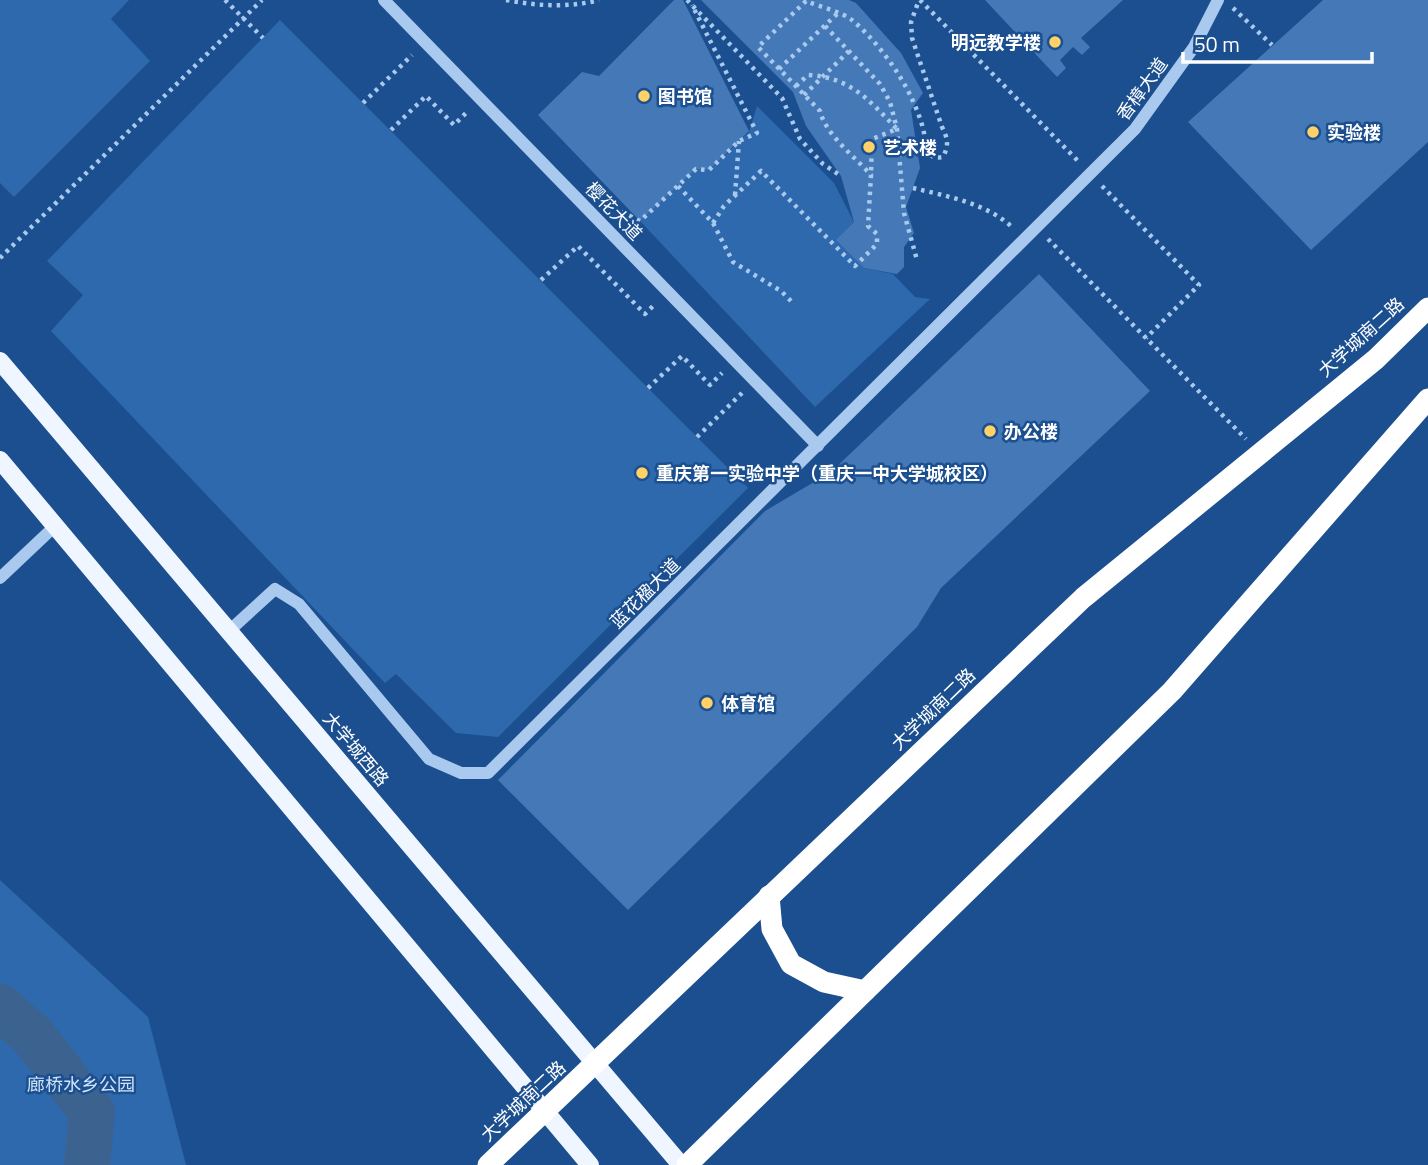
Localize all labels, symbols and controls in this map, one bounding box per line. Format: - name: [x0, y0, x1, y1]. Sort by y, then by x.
- scale bar: [1183, 21, 1372, 65]
- text: 50 m: [1194, 28, 1240, 60]
- place label: 明远教学楼: [951, 29, 1041, 56]
- marker: 明远教学楼: [1047, 34, 1063, 50]
- street label: 香樟大道: [1110, 52, 1174, 126]
- place label: 图书馆: [658, 83, 712, 110]
- marker: 图书馆: [636, 88, 652, 104]
- place label: 实验楼: [1327, 119, 1381, 146]
- marker: 实验楼: [1305, 124, 1321, 140]
- place label: 艺术楼: [883, 134, 937, 161]
- marker: 艺术楼: [861, 139, 877, 155]
- street label: 樱花大道: [579, 176, 649, 246]
- street label: 大学城南二路: [1312, 291, 1410, 383]
- place label: 办公楼: [1004, 418, 1058, 445]
- marker: 办公楼: [982, 423, 998, 439]
- place label: 重庆第一实验中学（重庆一中大学城校区）: [656, 460, 998, 487]
- marker: 重庆第一实验中学（重庆一中大学城校区）: [634, 465, 650, 481]
- street label: 蓝花楹大道: [604, 552, 686, 634]
- street label: 大学城南二路: [885, 662, 981, 756]
- place label: 体育馆: [721, 690, 775, 717]
- marker: 体育馆: [699, 695, 715, 711]
- street label: 大学城西路: [317, 706, 395, 792]
- street label: 大学城南二路: [474, 1054, 572, 1148]
- park label: 廊桥水乡公园: [27, 1071, 135, 1098]

